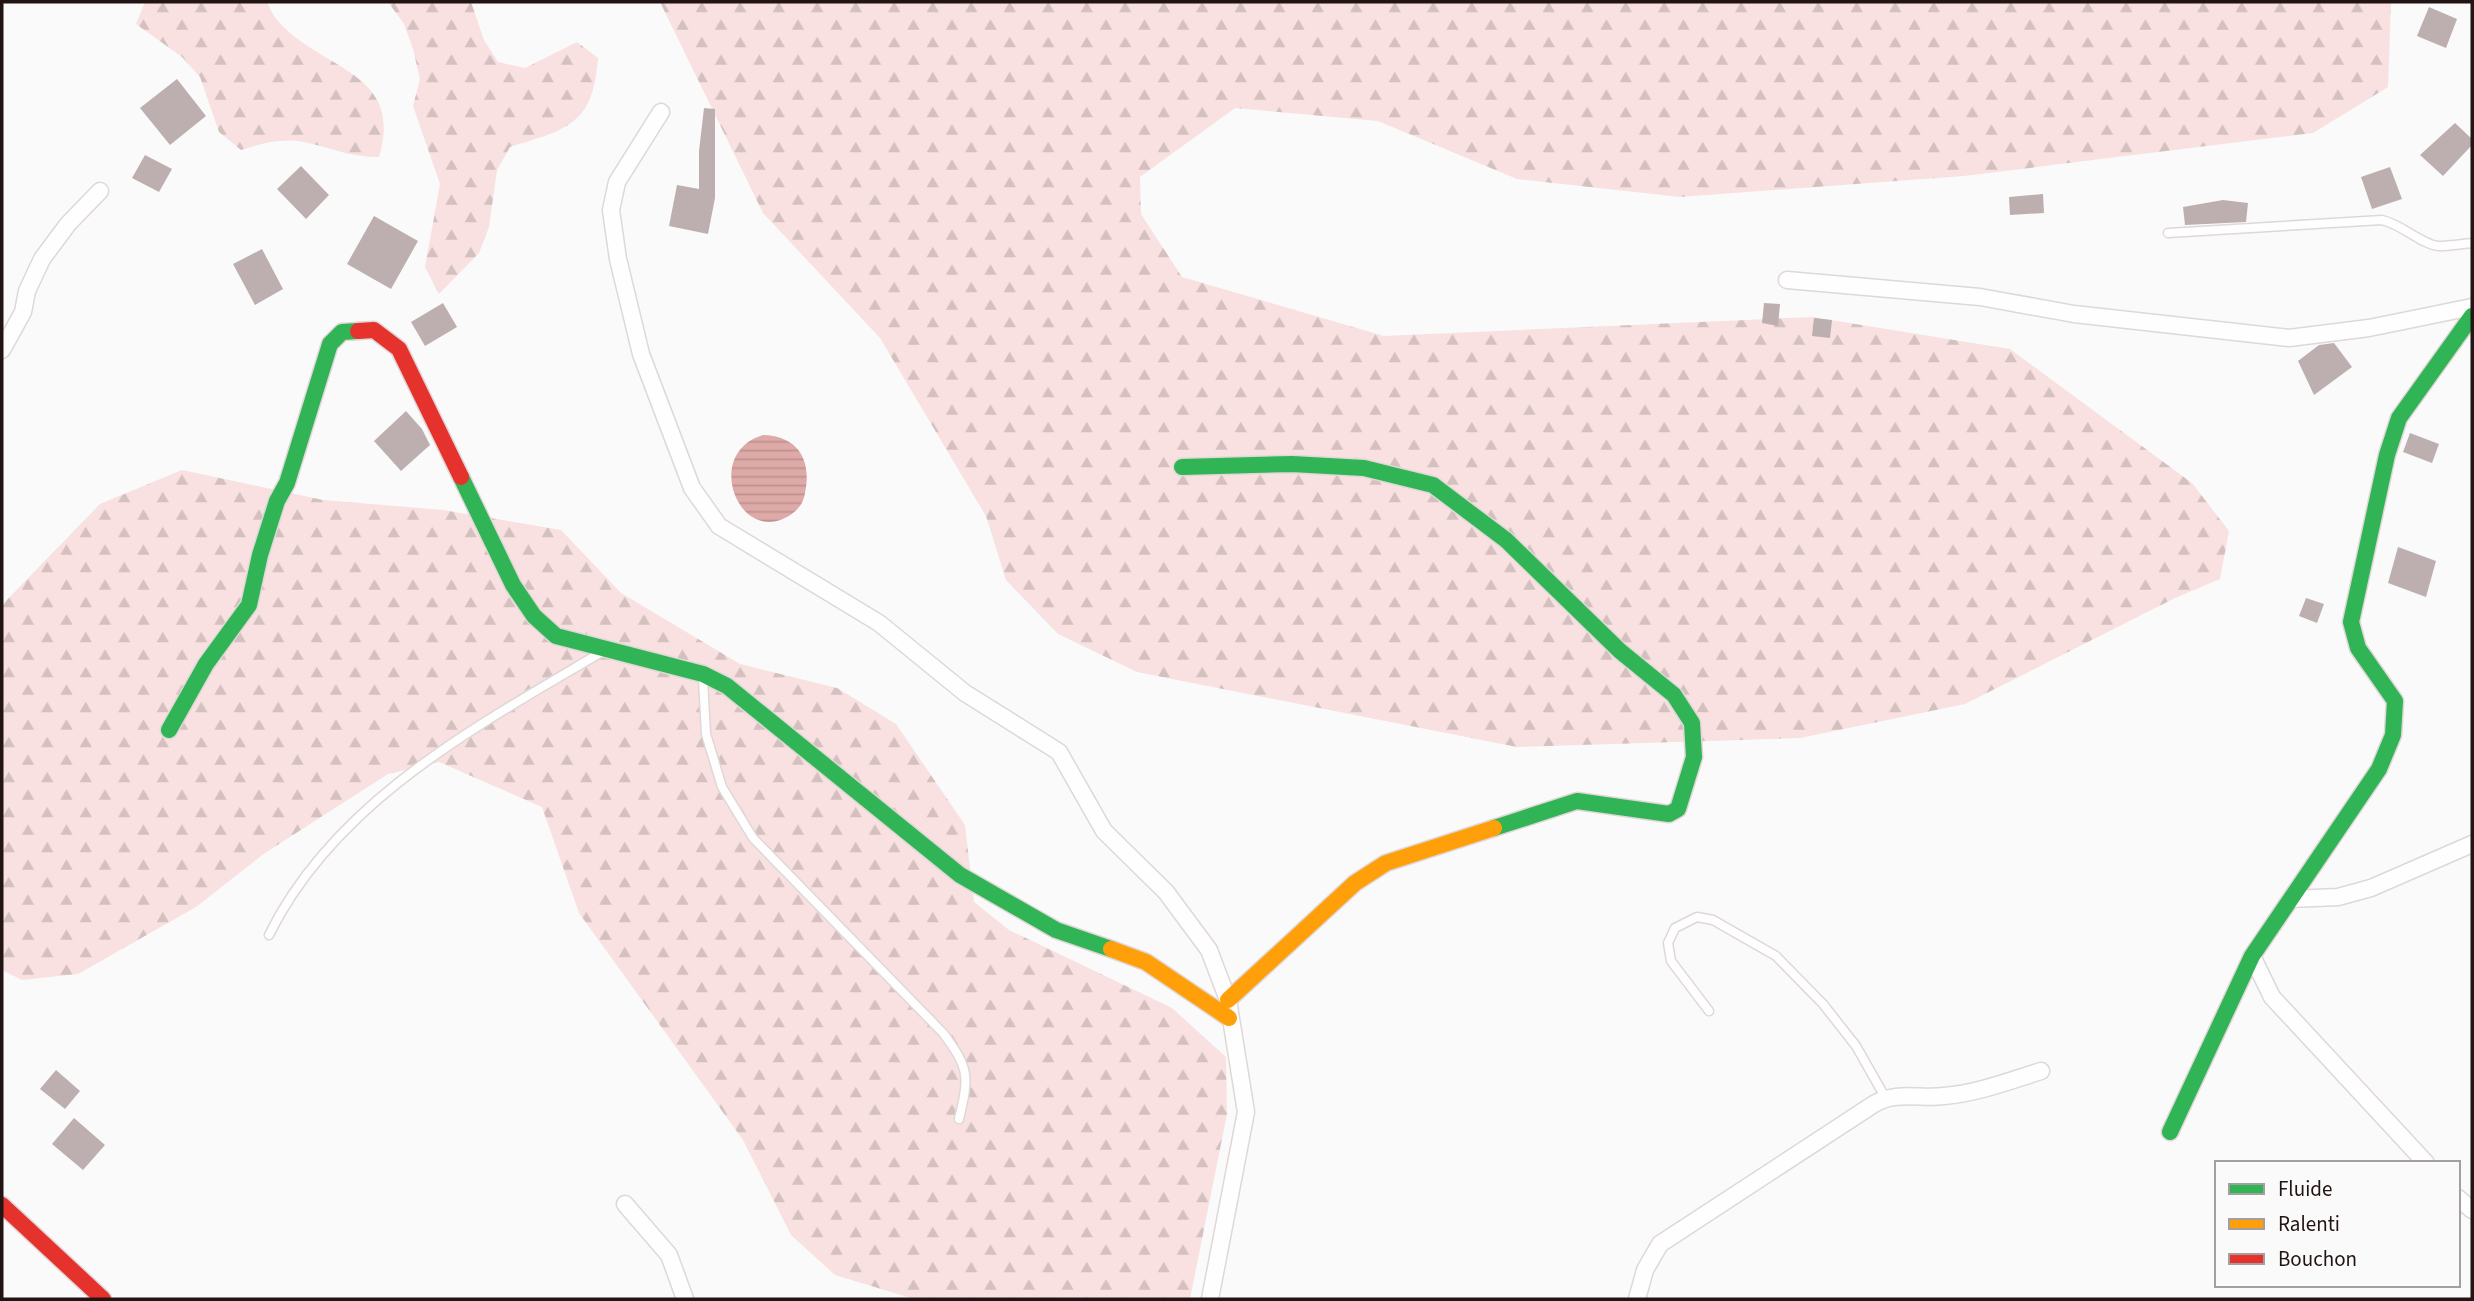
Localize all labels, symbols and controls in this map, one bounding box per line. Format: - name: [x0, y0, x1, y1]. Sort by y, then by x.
- legend: [2215, 1161, 2460, 1287]
- text: Fluide: [2278, 1174, 2332, 1204]
- text: Ralenti: [2278, 1209, 2340, 1239]
- text: Bouchon: [2278, 1244, 2357, 1274]

